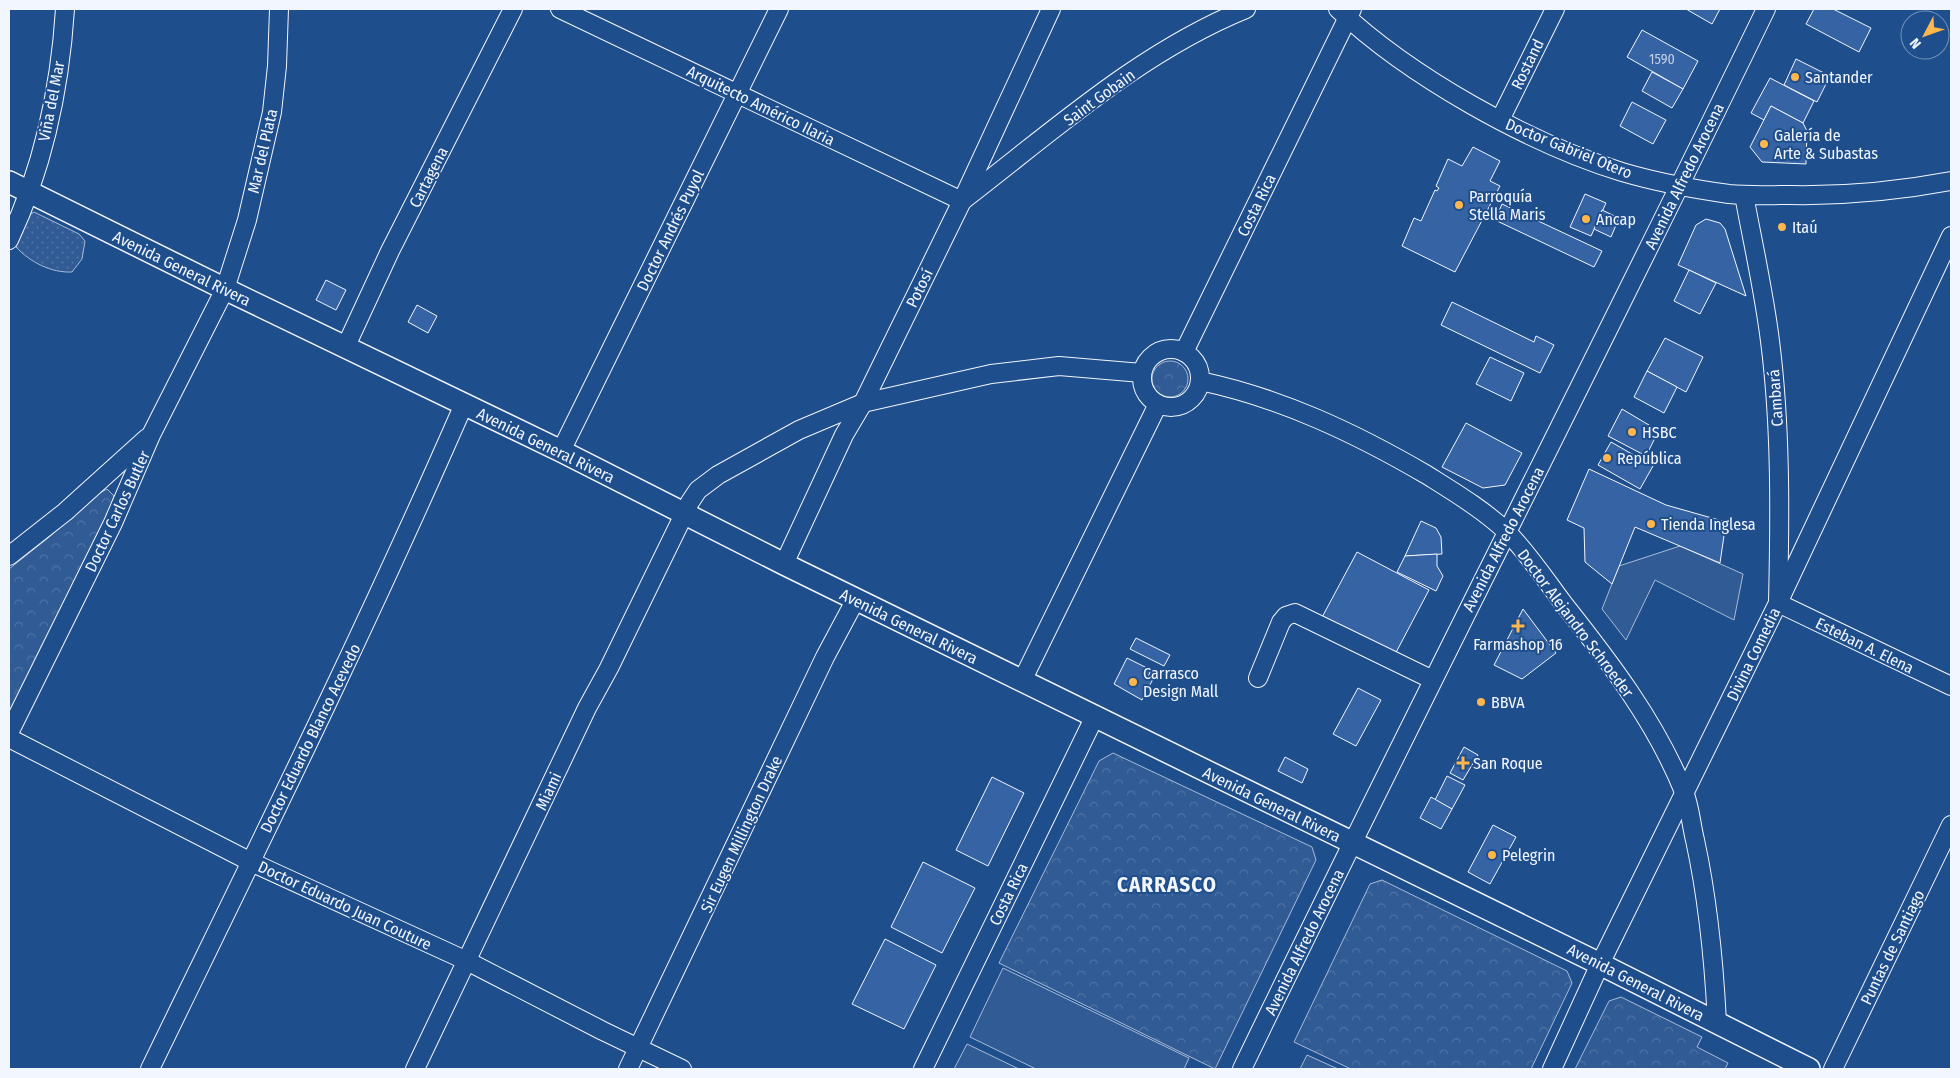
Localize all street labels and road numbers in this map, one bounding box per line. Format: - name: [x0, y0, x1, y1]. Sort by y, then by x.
- street label: Rostand: [1507, 36, 1548, 93]
- street label: Viña del Mar: [34, 59, 69, 143]
- street label: Arquitecto Américo Ilaria: [684, 61, 838, 150]
- street label: Saint Gobain: [1060, 65, 1139, 130]
- street label: Avenida Alfredo Arocena: [1641, 100, 1728, 252]
- street label: Mar del Plata: [244, 107, 281, 195]
- street label: Doctor Gabriel Otero: [1503, 114, 1635, 183]
- street label: Cartagena: [405, 144, 452, 211]
- street label: Doctor Andrés Puyol: [633, 167, 708, 294]
- street label: Costa Rica: [1233, 171, 1280, 240]
- street label: Avenida General Rivera: [110, 227, 254, 310]
- street label: Potosí: [902, 266, 937, 311]
- street label: Cambará: [1764, 369, 1787, 427]
- street label: Avenida General Rivera: [474, 404, 618, 487]
- street label: Doctor Carlos Butler: [81, 447, 154, 575]
- street label: Avenida Alfredo Arocena: [1459, 463, 1548, 615]
- street label: Doctor Alejandro Schroeder: [1514, 545, 1638, 702]
- street label: Avenida General Rivera: [837, 585, 981, 668]
- street label: Divina Comedia: [1723, 604, 1784, 704]
- street label: Esteban A. Elena: [1813, 613, 1917, 677]
- street label: Doctor Eduardo Blanco Acevedo: [256, 641, 365, 836]
- street label: Sir Eugen Millington Drake: [697, 753, 786, 916]
- street label: Avenida General Rivera: [1200, 763, 1344, 846]
- street label: Miami: [531, 769, 565, 813]
- street label: Doctor Eduardo Juan Couture: [255, 857, 435, 954]
- street label: Costa Rica: [985, 860, 1032, 929]
- street label: Avenida Alfredo Arocena: [1261, 866, 1348, 1018]
- street label: Puntas de Santiago: [1856, 887, 1928, 1008]
- street label: Avenida General Rivera: [1564, 940, 1707, 1025]

